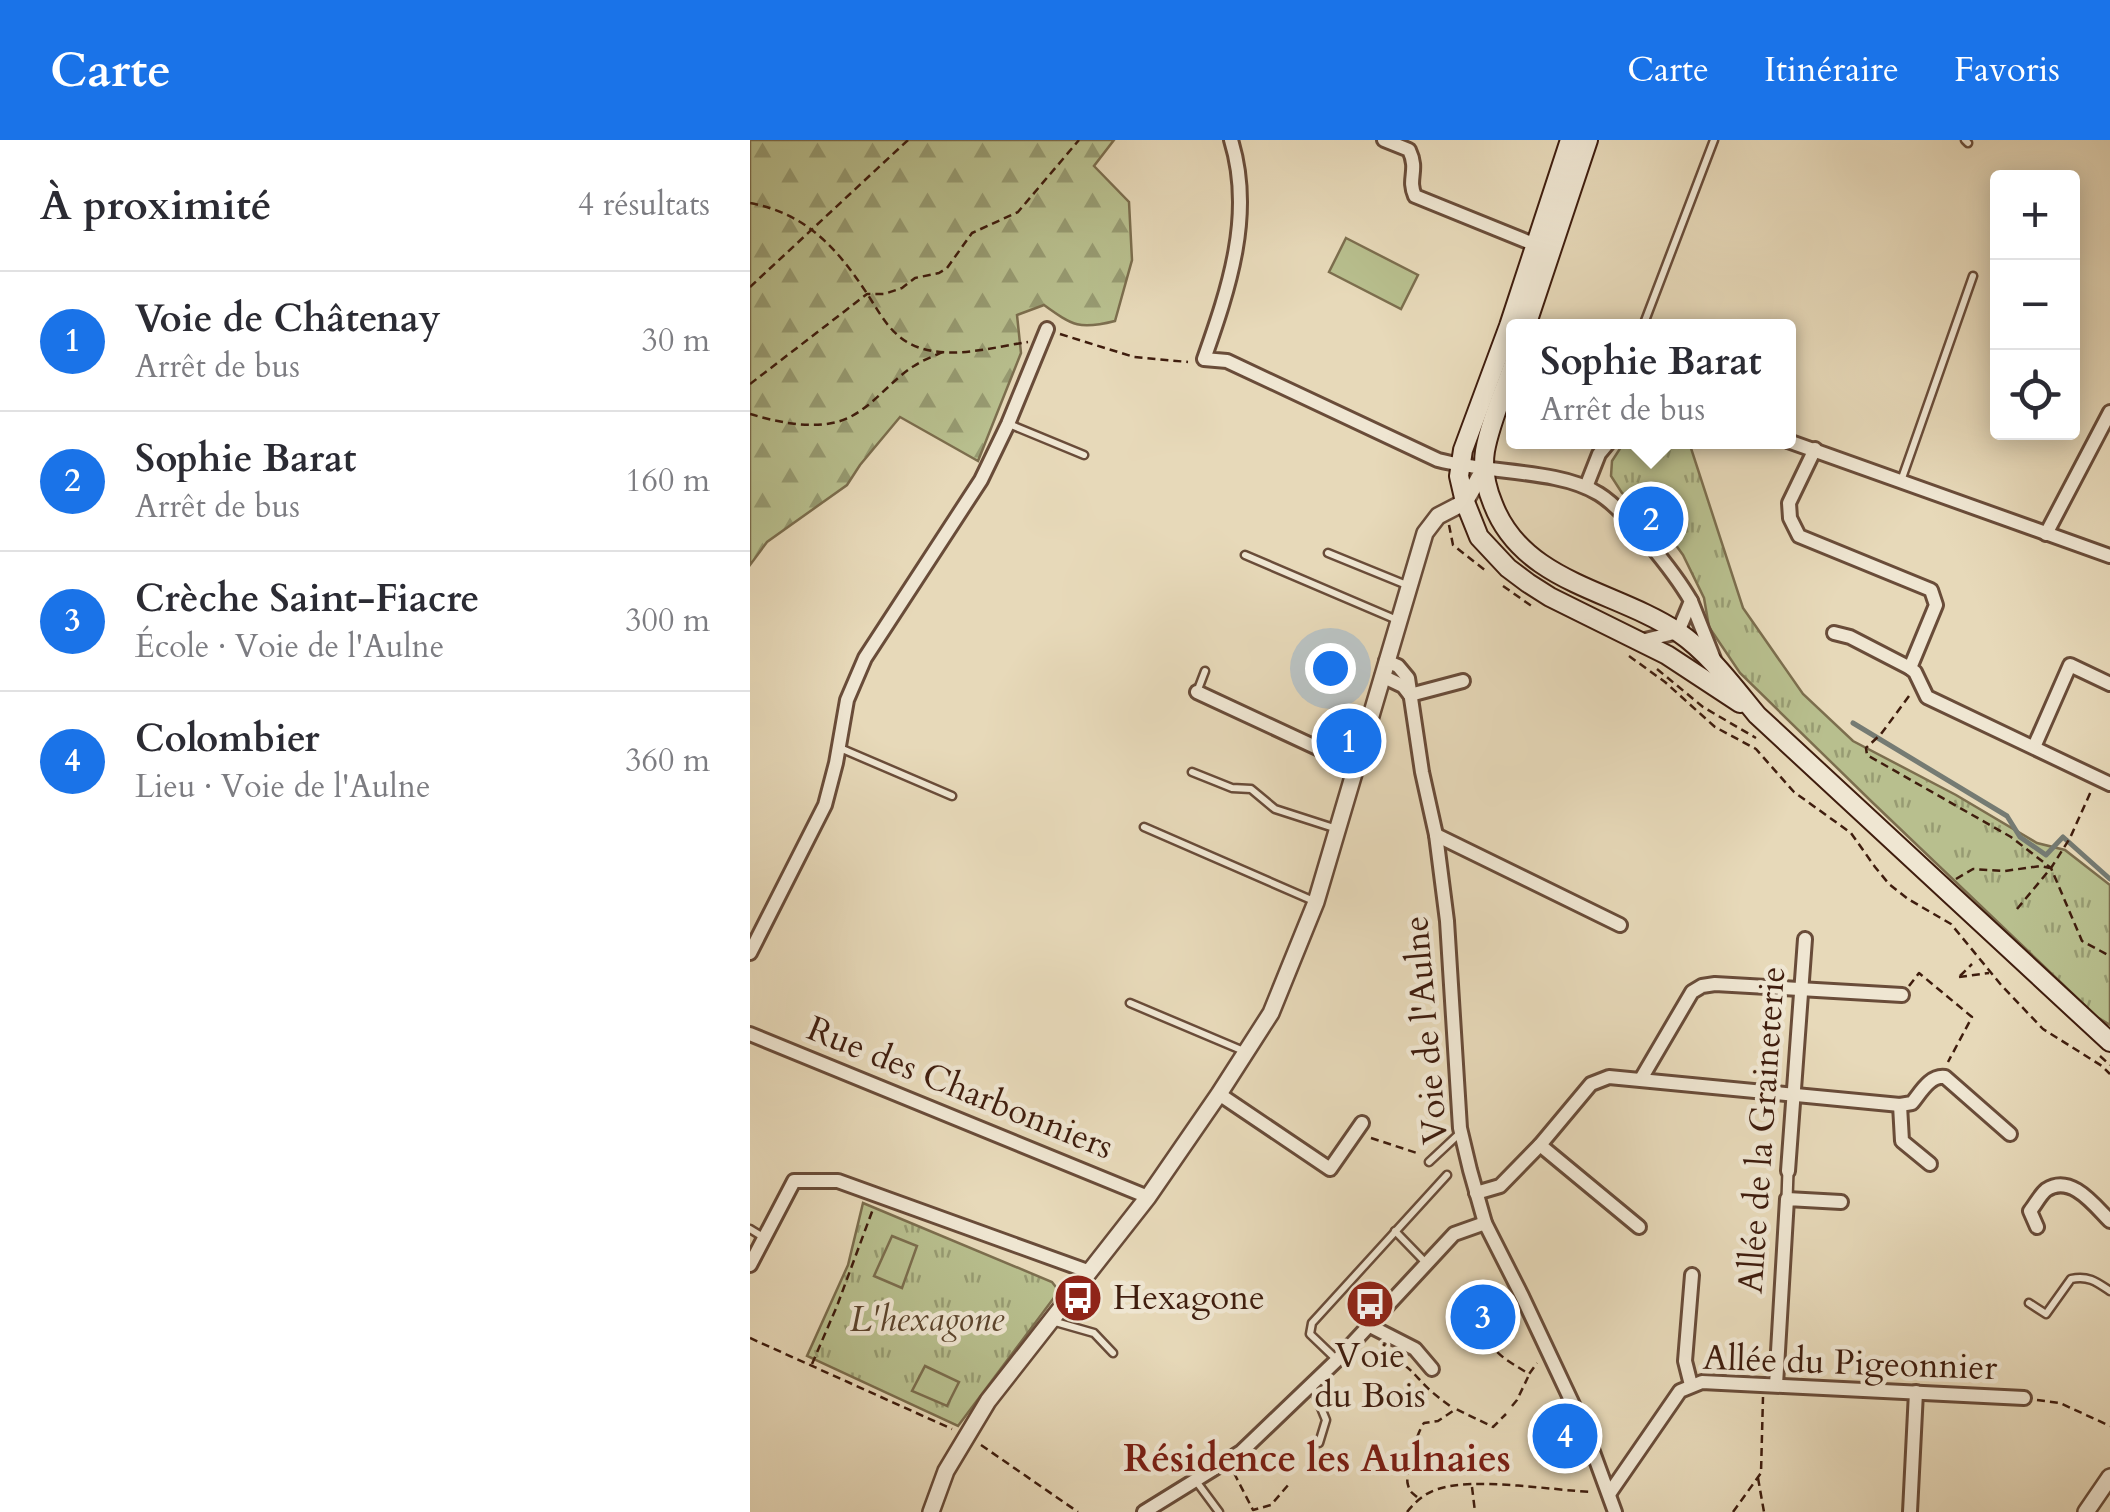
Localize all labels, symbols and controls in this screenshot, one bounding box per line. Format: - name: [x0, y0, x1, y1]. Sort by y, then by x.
- text: Carte: [50, 38, 171, 103]
- text: Carte: [1627, 46, 1709, 94]
- text: Itinéraire: [1764, 46, 1899, 94]
- text: Favoris: [1954, 46, 2060, 94]
- map controls: [1990, 170, 2080, 440]
- button: +: [1990, 170, 2080, 260]
- text: À proximité: [40, 177, 272, 234]
- text: 4 résultats: [578, 183, 710, 227]
- button: −: [1990, 260, 2080, 350]
- text: Voie de Châtenay: [135, 293, 441, 345]
- text: 1: [64, 319, 81, 363]
- text: 30 m: [642, 319, 710, 363]
- popup: [1506, 319, 1796, 449]
- text: Sophie Barat: [1540, 336, 1762, 388]
- text: Arrêt de bus: [135, 345, 300, 389]
- button: locate: [1990, 350, 2080, 440]
- text: Arrêt de bus: [1540, 388, 1705, 432]
- text: Sophie Barat: [135, 433, 356, 485]
- text: 2: [64, 459, 81, 503]
- text: 160 m: [625, 459, 710, 503]
- pin: 2: [1618, 482, 1684, 556]
- text: Arrêt de bus: [135, 485, 300, 529]
- text: Crèche Saint-Fiacre: [135, 573, 479, 625]
- text: 3: [64, 599, 81, 643]
- text: 300 m: [625, 599, 710, 643]
- text: École · Voie de l'Aulne: [135, 625, 444, 669]
- your location: [1305, 643, 1356, 694]
- pin: 1: [1316, 704, 1382, 778]
- text: Colombier: [135, 713, 320, 765]
- text: 4: [64, 739, 81, 783]
- text: 360 m: [625, 739, 710, 783]
- text: Lieu · Voie de l'Aulne: [135, 765, 430, 809]
- street label: Voie de l'Aulne: [1392, 914, 1460, 1146]
- street label: Allée de la Graineterie: [1727, 965, 1797, 1295]
- street label: Rue des Charbonniers: [800, 1005, 1120, 1171]
- bus stop icon: Hexagone: [1052, 1272, 1104, 1324]
- place label: Hexagone: [1113, 1274, 1265, 1322]
- bus stop icon: Voie du Bois: [1344, 1278, 1396, 1330]
- pin: 3: [1450, 1280, 1516, 1354]
- park label: L'hexagone: [850, 1296, 1005, 1344]
- place label: Voie du Bois: [1314, 1332, 1426, 1420]
- street label: Allée du Pigeonnier: [1702, 1334, 1998, 1392]
- pin: 4: [1532, 1398, 1598, 1474]
- district label: Résidence les Aulnaies: [1123, 1433, 1511, 1485]

